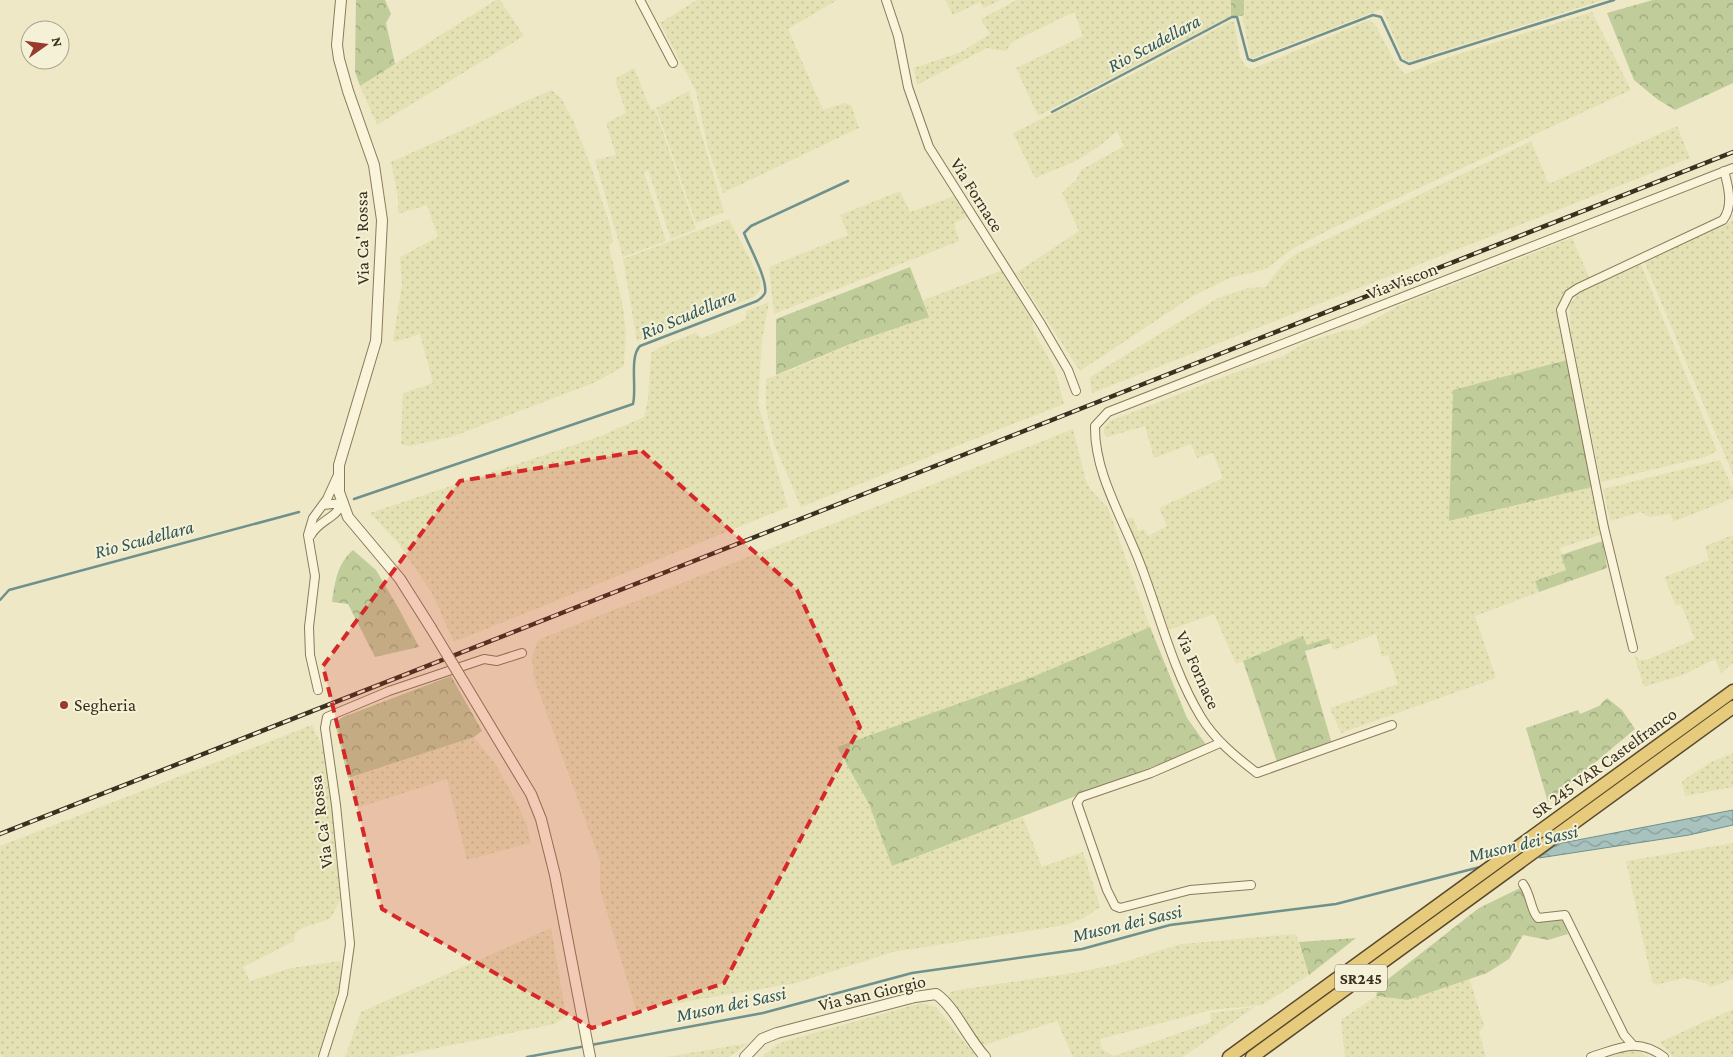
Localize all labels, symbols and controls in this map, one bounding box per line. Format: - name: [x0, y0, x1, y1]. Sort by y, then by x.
- water label: Rio Scudellara: [1104, 10, 1204, 76]
- north arrow: [20, 20, 70, 70]
- text: N: [49, 35, 67, 49]
- street label: Via Fornace: [946, 154, 1008, 236]
- street label: Via Ca' Rossa: [351, 191, 373, 285]
- street label: Via Viscon: [1364, 258, 1440, 304]
- water label: Rio Scudellara: [637, 284, 739, 344]
- water label: Rio Scudellara: [92, 516, 196, 562]
- street label: Via Fornace: [1172, 628, 1224, 712]
- place label: Segheria: [74, 695, 136, 715]
- marker: Segheria: [58, 699, 70, 711]
- street label: SR 245 VAR Castelfranco: [1528, 704, 1681, 822]
- street label: Via Ca' Rossa: [305, 774, 337, 870]
- water label: Muson dei Sassi: [1465, 820, 1581, 866]
- water label: Muson dei Sassi: [1069, 900, 1185, 946]
- road number: SR245: [1335, 964, 1387, 991]
- street label: Via San Giorgio: [816, 971, 928, 1015]
- water label: Muson dei Sassi: [673, 982, 789, 1026]

